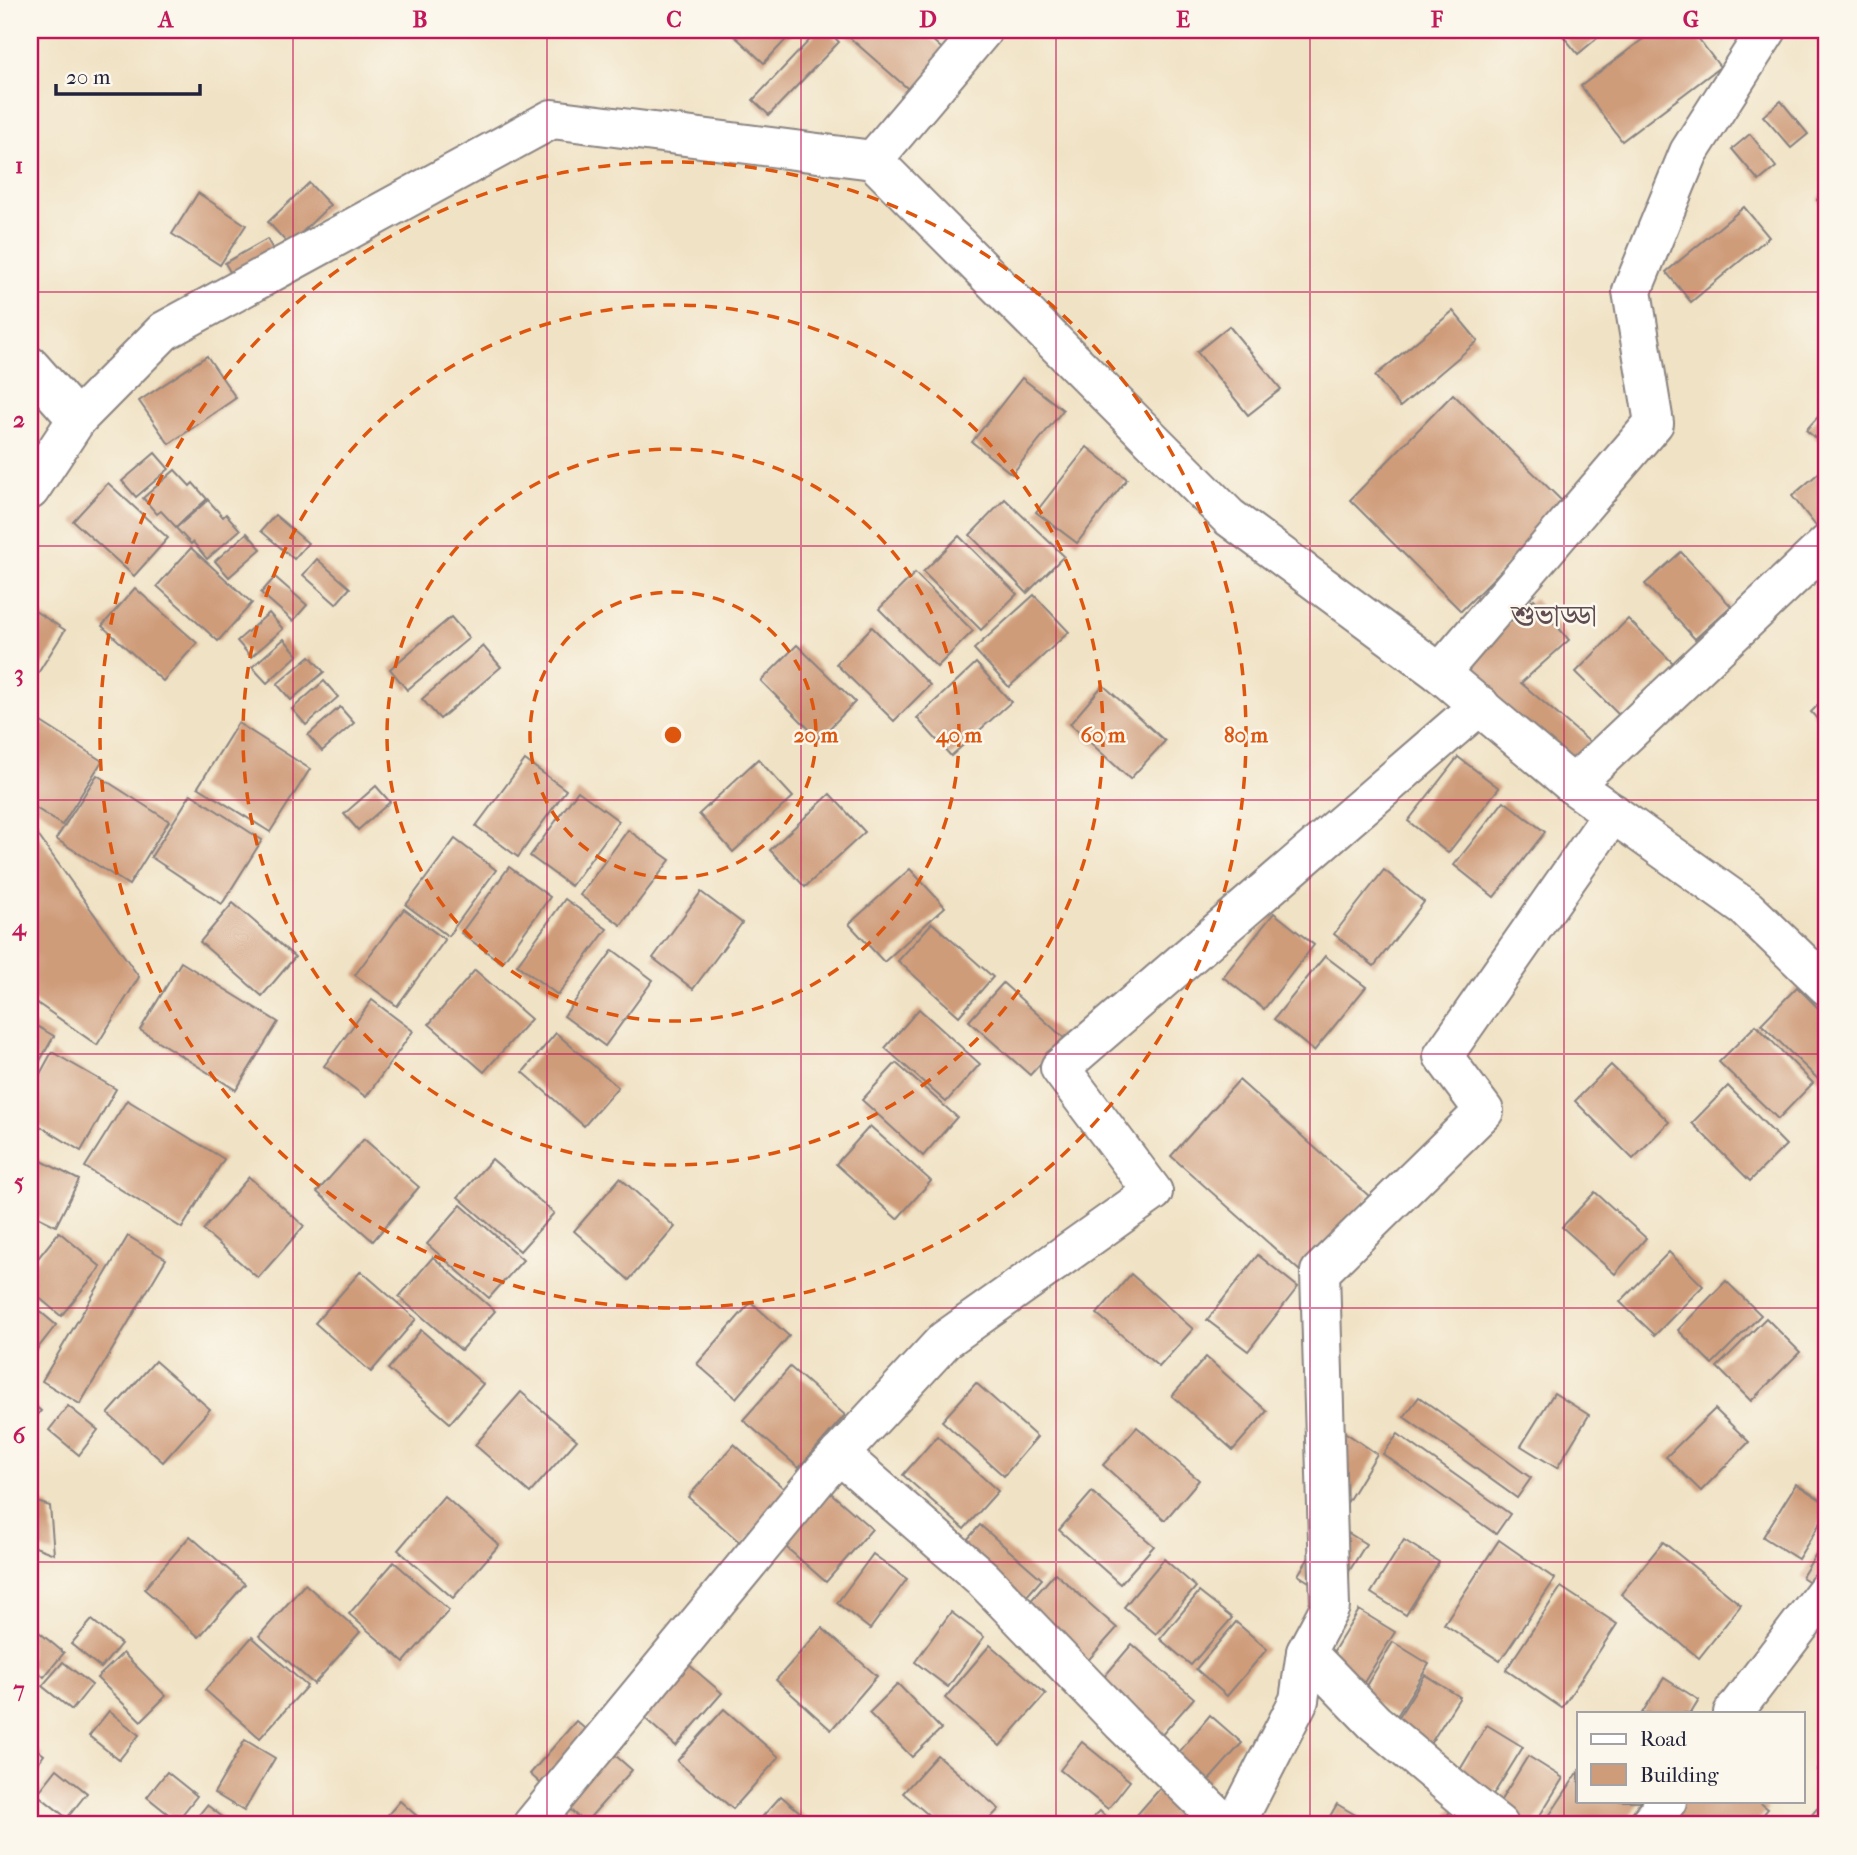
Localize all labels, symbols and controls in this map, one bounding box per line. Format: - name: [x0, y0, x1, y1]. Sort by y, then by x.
- text: A: [157, 6, 175, 33]
- text: B: [413, 6, 428, 33]
- text: C: [666, 6, 682, 33]
- text: D: [919, 6, 937, 33]
- text: E: [1176, 6, 1190, 33]
- text: F: [1430, 6, 1444, 33]
- text: G: [1683, 6, 1699, 33]
- scale bar: [56, 52, 200, 96]
- text: 20 m: [66, 65, 111, 89]
- text: 1: [15, 152, 23, 179]
- text: 2: [13, 406, 25, 433]
- district label: শুভাড্ডা: [1510, 599, 1597, 634]
- text: 3: [14, 660, 24, 687]
- centre of rings: [661, 723, 685, 747]
- text: 20 m: [794, 723, 839, 747]
- text: 40 m: [935, 723, 983, 748]
- text: 60 m: [1081, 723, 1126, 747]
- text: 80 m: [1224, 723, 1269, 747]
- text: 4: [11, 914, 27, 941]
- text: 5: [14, 1168, 24, 1195]
- text: 6: [13, 1422, 26, 1449]
- text: 7: [12, 1676, 25, 1703]
- legend: [1577, 1712, 1804, 1802]
- text: Road: [1640, 1727, 1687, 1751]
- text: Building: [1640, 1763, 1719, 1787]

